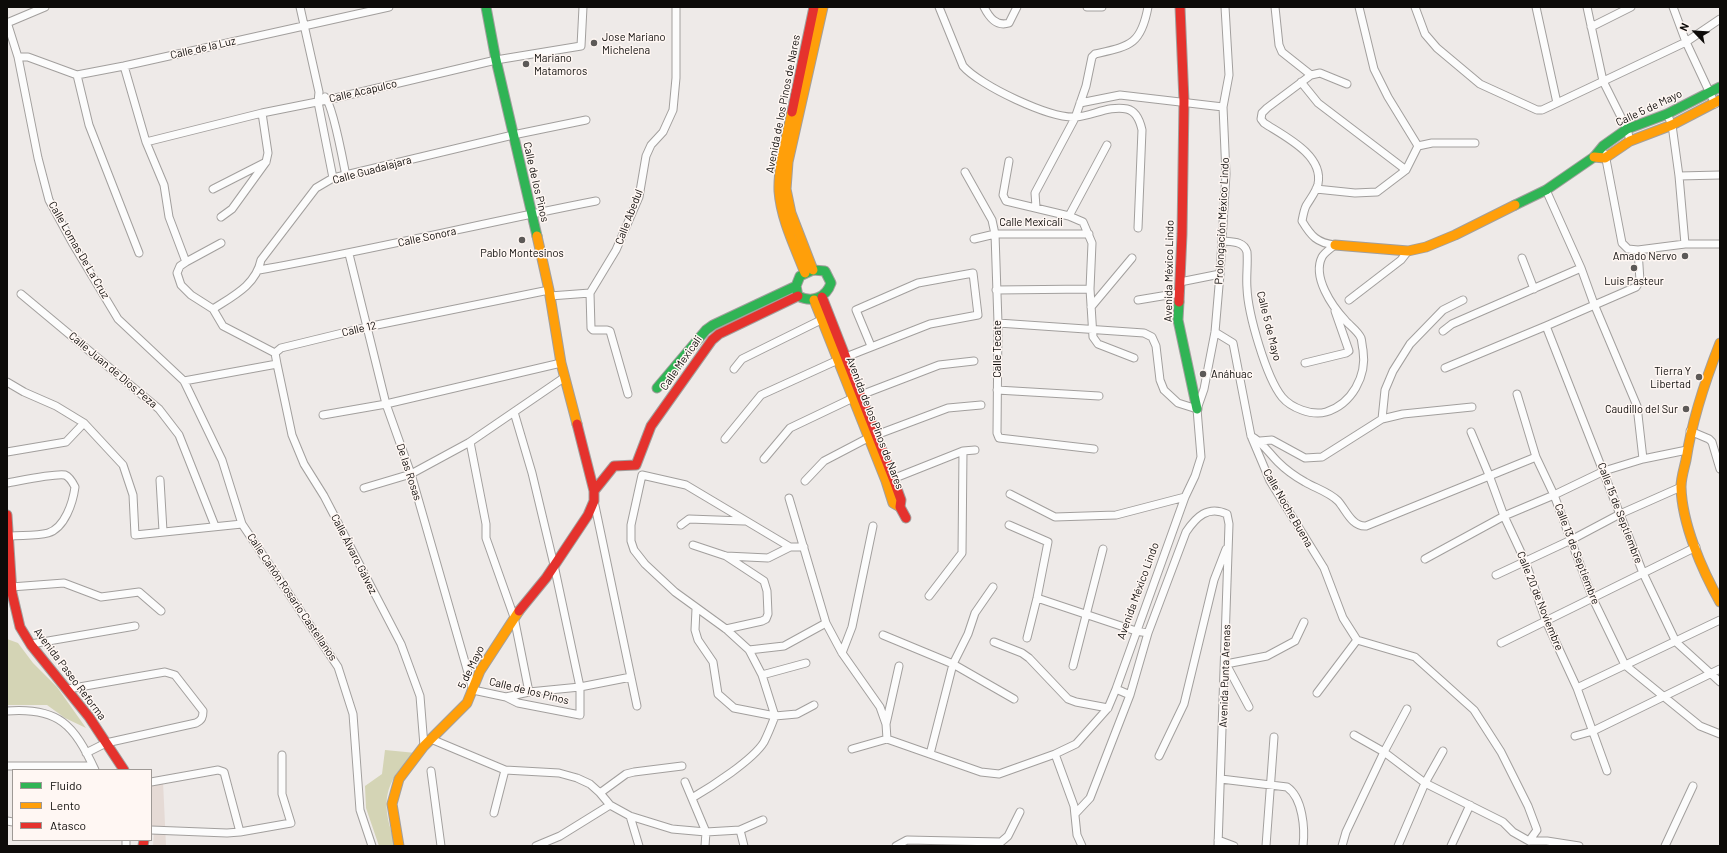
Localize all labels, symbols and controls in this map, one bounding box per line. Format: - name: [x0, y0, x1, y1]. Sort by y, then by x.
- north arrow: [1675, 12, 1715, 52]
- text: N: [1676, 21, 1691, 33]
- place label: Jose Mariano Michelena: [602, 30, 665, 56]
- street label: Calle de la Luz: [169, 34, 237, 62]
- street label: Avenida de los Pinos de Nares: [763, 34, 803, 174]
- marker: Jose Mariano Michelena: [589, 38, 599, 48]
- place label: Mariano Matamoros: [534, 51, 587, 77]
- marker: Mariano Matamoros: [521, 59, 531, 69]
- street label: Calle Acapulco: [328, 77, 398, 105]
- street label: Calle 5 de Mayo: [1614, 87, 1684, 129]
- street label: Calle de los Pinos: [520, 141, 552, 223]
- street label: Calle Guadalajara: [331, 153, 413, 187]
- street label: Prolongación México Lindo: [1212, 157, 1232, 285]
- street label: Calle Abedul: [612, 187, 646, 247]
- street label: Calle Lomas De La Cruz: [46, 199, 112, 301]
- street label: Calle Mexicali: [999, 215, 1063, 229]
- street label: Avenida México Lindo: [1162, 220, 1176, 322]
- street label: Calle Sonora: [397, 224, 457, 250]
- marker: Pablo Montesinos: [517, 235, 527, 245]
- place label: Pablo Montesinos: [480, 246, 564, 260]
- place label: Amado Nervo: [1613, 249, 1677, 263]
- marker: Amado Nervo: [1680, 251, 1690, 261]
- marker: Luis Pasteur: [1629, 263, 1639, 273]
- place label: Luis Pasteur: [1604, 274, 1664, 288]
- street label: Calle 5 de Mayo: [1254, 290, 1284, 362]
- street label: Calle 12: [340, 319, 378, 339]
- street label: Calle Tecate: [990, 320, 1004, 378]
- street label: Calle Juan de Dios Peza: [66, 329, 160, 411]
- street label: Calle Mexicali: [657, 333, 705, 393]
- street label: Avenida de los Pinos de Nares: [844, 355, 906, 491]
- place label: Tierra Y Libertad: [1650, 364, 1691, 390]
- place label: Anáhuac: [1211, 367, 1252, 381]
- marker: Anáhuac: [1198, 369, 1208, 379]
- marker: Tierra Y Libertad: [1694, 372, 1704, 382]
- place label: Caudillo del Sur: [1605, 402, 1678, 416]
- marker: Caudillo del Sur: [1681, 404, 1691, 414]
- street label: De las Rosas: [394, 442, 424, 502]
- street label: Calle 15 de Septiembre: [1595, 461, 1645, 565]
- street label: Calle Noche Buena: [1260, 466, 1316, 550]
- street label: Calle 13 de Septiembre: [1552, 502, 1602, 606]
- street label: Calle Álvaro Gálvez: [328, 512, 380, 596]
- street label: Calle Cañón Rosario Castellanos: [244, 531, 340, 663]
- street label: Avenida México Lindo: [1114, 541, 1162, 641]
- street label: Calle 20 de Noviembre: [1514, 550, 1566, 652]
- street label: Avenida Punta Arenas: [1217, 624, 1233, 728]
- street label: Avenida Paseo Reforma: [31, 625, 109, 723]
- street label: 5 de Mayo: [455, 643, 487, 691]
- street label: Calle de los Pinos: [488, 675, 570, 707]
- legend: [12, 769, 152, 841]
- text: Fluido: [50, 778, 82, 792]
- text: Lento: [50, 798, 80, 812]
- text: Atasco: [50, 818, 86, 832]

